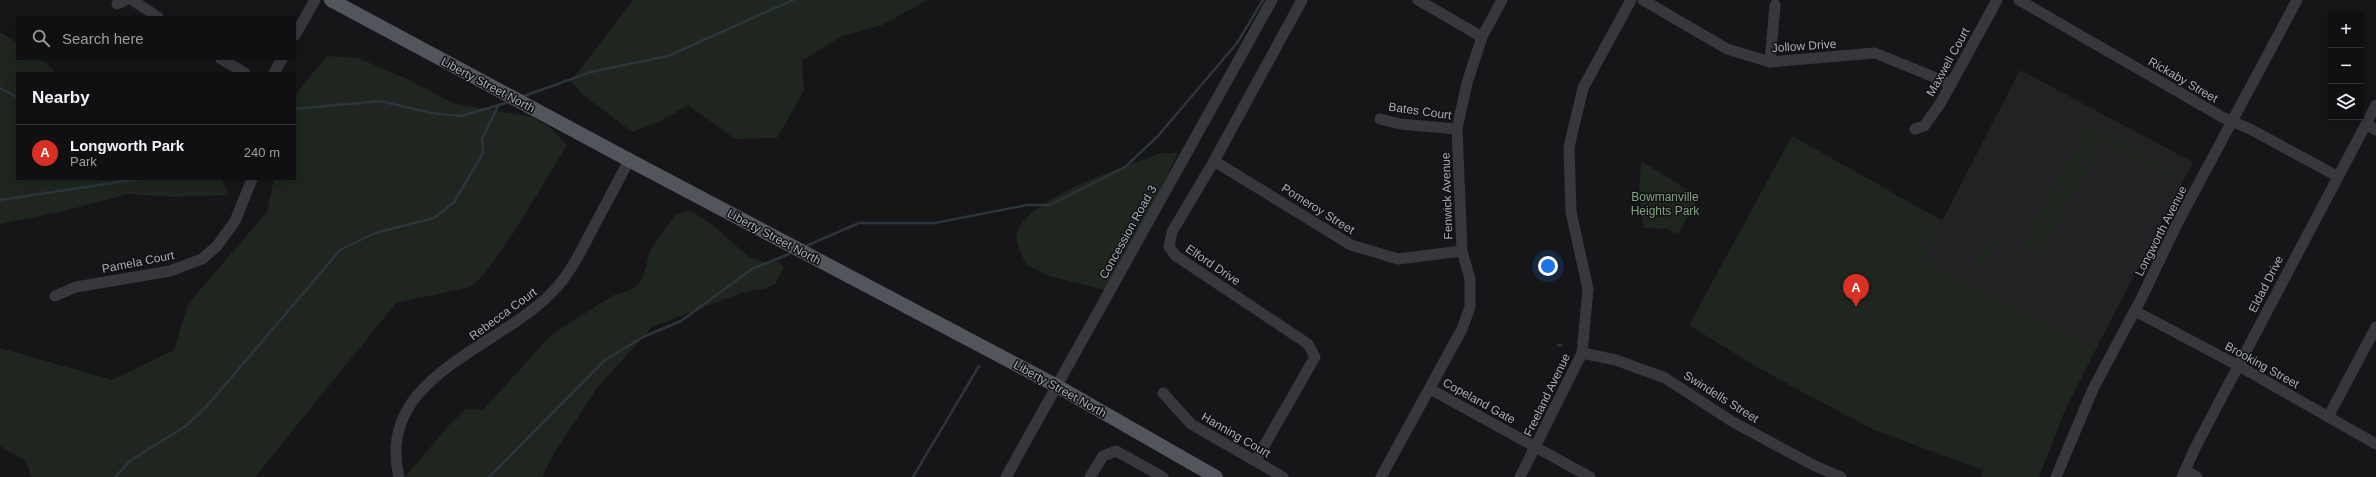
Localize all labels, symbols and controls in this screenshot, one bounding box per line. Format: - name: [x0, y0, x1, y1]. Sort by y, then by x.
- map controls: [2328, 12, 2364, 120]
- button: +: [2328, 12, 2364, 48]
- search box: [16, 16, 296, 60]
- street label: Maxwell Court: [1923, 25, 1973, 99]
- icon: search: [30, 27, 52, 49]
- text: Search here: [62, 30, 144, 47]
- street label: Jollow Drive: [1771, 37, 1837, 55]
- button: −: [2328, 48, 2364, 84]
- street label: Liberty Street North: [439, 54, 537, 116]
- street label: Rickaby Street: [2146, 54, 2221, 106]
- button: layers: [2328, 84, 2364, 120]
- text: Nearby: [32, 88, 90, 107]
- street label: Bates Court: [1388, 100, 1453, 122]
- text: Longworth Park: [70, 137, 184, 154]
- text: A: [40, 145, 50, 160]
- text: 240 m: [244, 145, 280, 160]
- street label: Fenwick Avenue: [1438, 152, 1456, 240]
- text: Park: [70, 154, 97, 169]
- street label: Pomeroy Street: [1279, 181, 1358, 237]
- street label: Concession Road 3: [1096, 183, 1160, 281]
- street label: Longworth Avenue: [2132, 183, 2190, 278]
- park label: Bowmanville Heights Park: [1631, 190, 1700, 218]
- street label: Liberty Street North: [725, 206, 823, 268]
- street label: Elford Drive: [1183, 242, 1243, 289]
- street label: Pamela Court: [101, 248, 176, 276]
- street label: Eldad Drive: [2246, 253, 2286, 315]
- your location: [1538, 256, 1558, 276]
- pin: A: [1843, 274, 1869, 307]
- street label: Rebecca Court: [467, 284, 540, 343]
- street label: Brooking Street: [2222, 339, 2302, 391]
- street label: Freeland Avenue: [1521, 351, 1573, 439]
- street label: Liberty Street North: [1011, 358, 1109, 420]
- street label: Swindells Street: [1681, 368, 1762, 426]
- street label: Copeland Gate: [1440, 375, 1518, 427]
- street label: Hanning Court: [1199, 410, 1274, 461]

